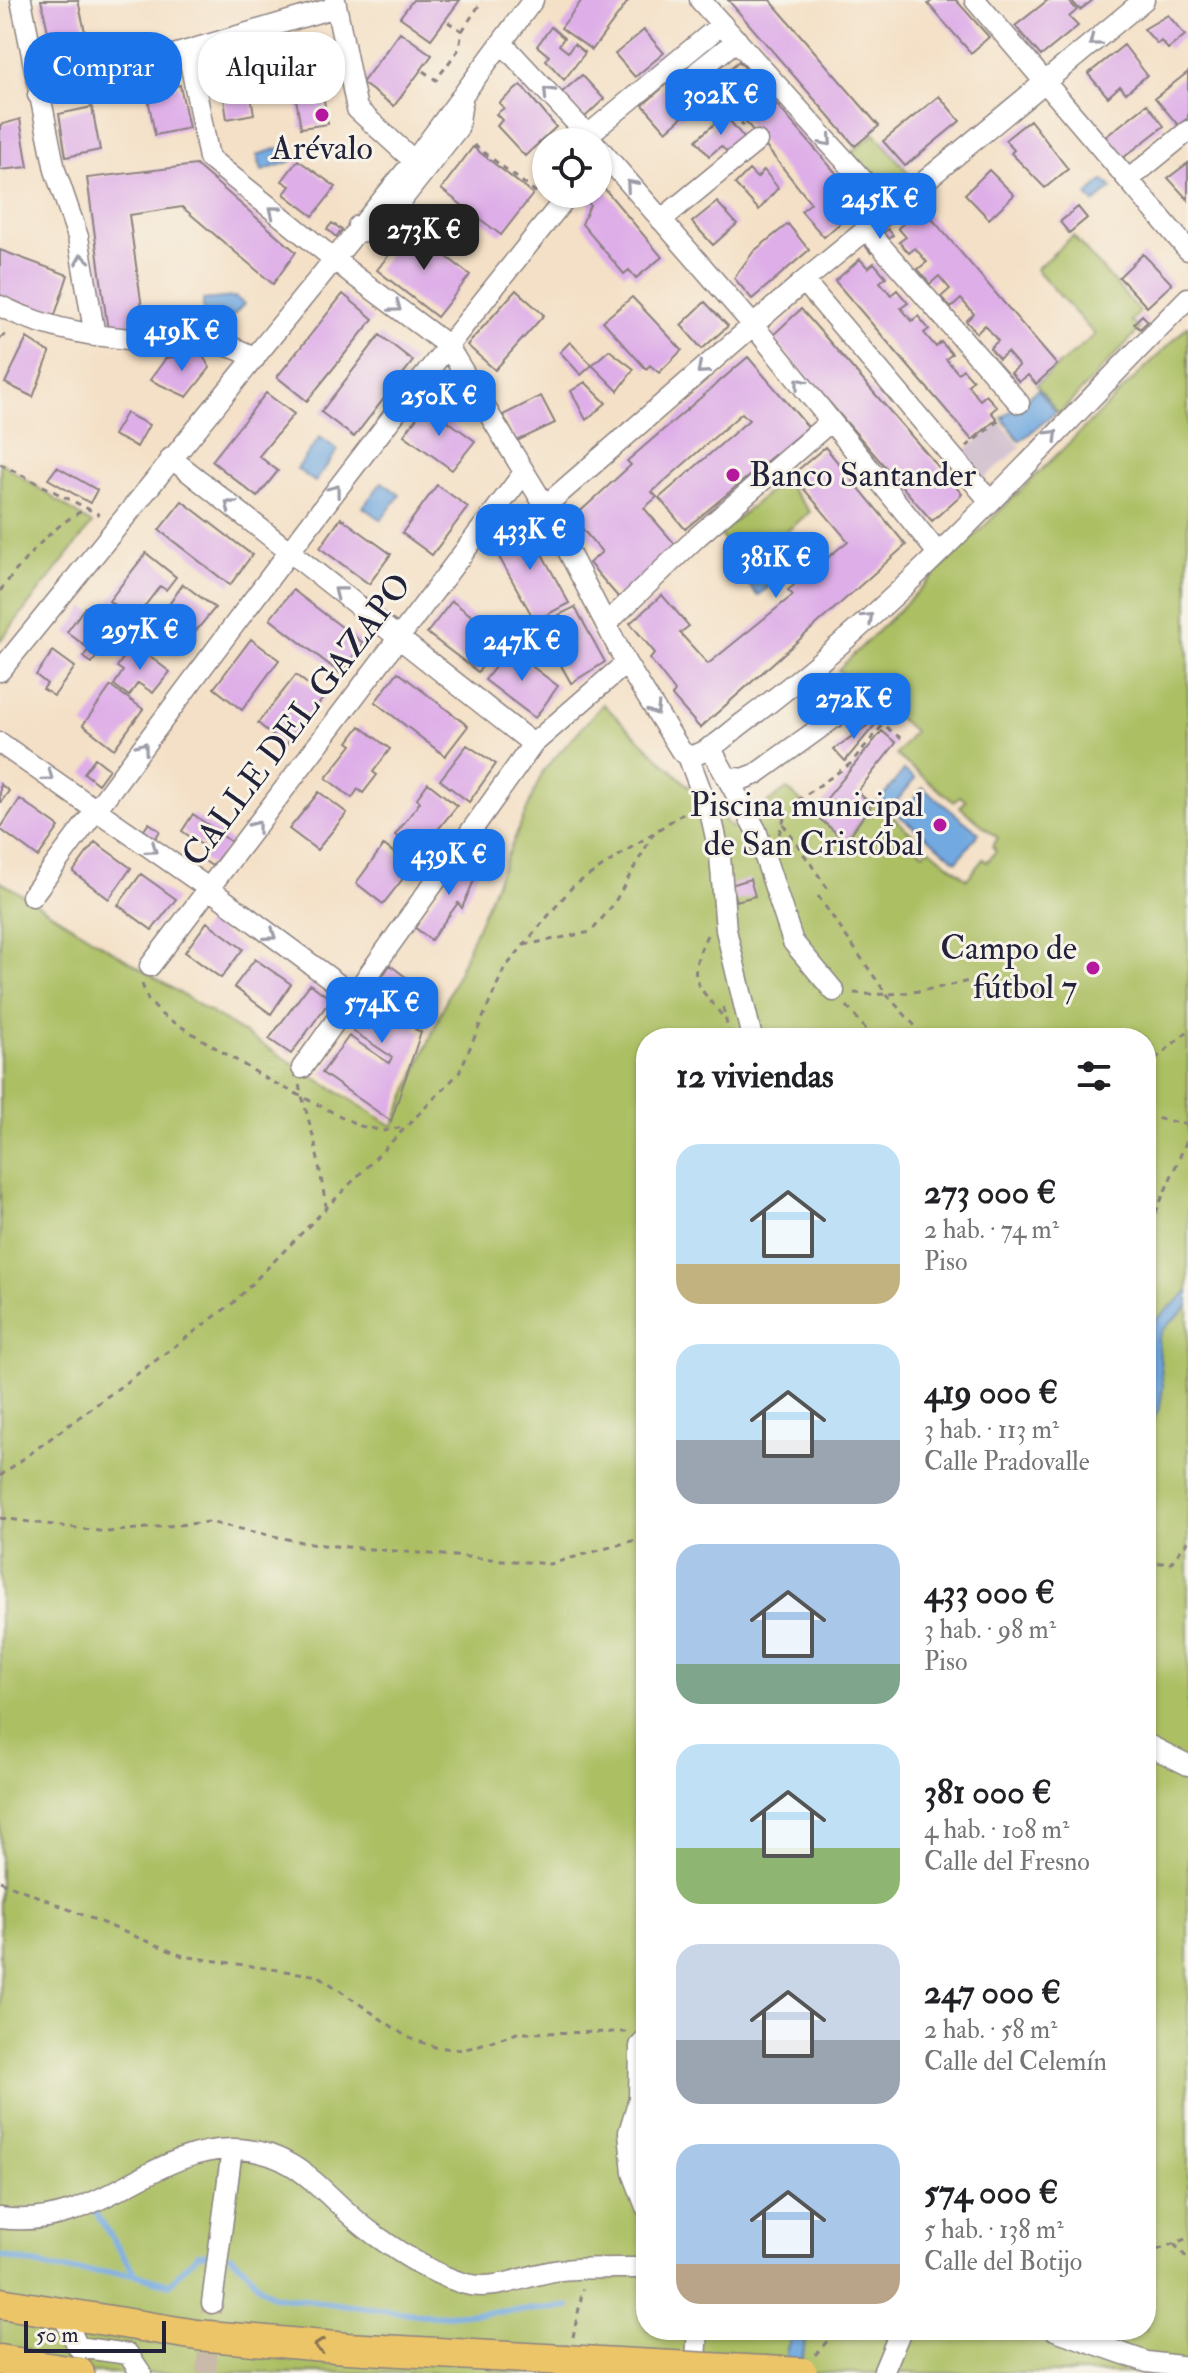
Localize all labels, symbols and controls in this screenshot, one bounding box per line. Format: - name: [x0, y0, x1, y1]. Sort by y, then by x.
- one-way arrow: [1088, 31, 1103, 45]
- chip: Comprar: [24, 32, 182, 104]
- chip: Alquilar: [198, 32, 345, 104]
- pin: 302K €: [656, 69, 786, 137]
- text: 302K €: [683, 79, 759, 111]
- one-way arrow: [544, 87, 558, 102]
- marker: Arévalo: [313, 106, 331, 124]
- place label: Arévalo: [270, 127, 373, 170]
- map controls: [532, 128, 612, 208]
- button: locate: [532, 128, 612, 208]
- one-way arrow: [818, 132, 832, 147]
- pin: 245K €: [815, 173, 945, 241]
- one-way arrow: [626, 180, 641, 195]
- text: 245K €: [841, 183, 919, 215]
- pin: 273K €: [359, 204, 489, 272]
- one-way arrow: [268, 206, 283, 220]
- text: 273K €: [387, 214, 461, 246]
- one-way arrow: [74, 253, 91, 266]
- one-way arrow: [388, 298, 402, 312]
- pin: 419K €: [117, 305, 247, 373]
- text: 419K €: [144, 315, 220, 347]
- one-way arrow: [696, 359, 711, 374]
- pin: 250K €: [374, 370, 504, 438]
- one-way arrow: [795, 378, 810, 392]
- text: 250K €: [401, 380, 477, 412]
- one-way arrow: [1044, 430, 1058, 444]
- place label: Banco Santander: [749, 454, 976, 497]
- marker: Banco Santander: [724, 466, 742, 484]
- one-way arrow: [326, 484, 340, 499]
- one-way arrow: [224, 500, 239, 515]
- pin: 433K €: [465, 504, 595, 572]
- text: 433K €: [494, 514, 566, 546]
- pin: 381K €: [711, 532, 841, 600]
- text: 381K €: [741, 542, 811, 574]
- street label: CALLE DEL GAZAPO: [173, 565, 421, 875]
- one-way arrow: [333, 588, 348, 602]
- pin: 297K €: [75, 604, 205, 672]
- one-way arrow: [859, 613, 873, 627]
- text: 297K €: [101, 614, 179, 646]
- pin: 247K €: [457, 615, 587, 683]
- text: 247K €: [483, 625, 561, 657]
- pin: 272K €: [789, 673, 919, 741]
- text: 272K €: [815, 683, 893, 715]
- one-way arrow: [646, 701, 661, 716]
- one-way arrow: [133, 741, 147, 756]
- one-way arrow: [40, 766, 54, 781]
- place label: Piscina municipal de San Cristóbal: [690, 784, 924, 866]
- marker: Piscina municipal de San Cristóbal: [931, 816, 949, 834]
- one-way arrow: [246, 820, 260, 835]
- pin: 439K €: [384, 829, 514, 897]
- one-way arrow: [144, 839, 158, 854]
- text: 439K €: [411, 839, 487, 871]
- one-way arrow: [262, 925, 276, 939]
- place label: Campo de fútbol 7: [940, 927, 1077, 1009]
- marker: Campo de fútbol 7: [1084, 959, 1102, 977]
- pin: 574K €: [317, 977, 447, 1045]
- text: 574K €: [344, 987, 420, 1019]
- icon: filters: [1072, 1054, 1116, 1098]
- text: 12 viviendas: [676, 1055, 834, 1098]
- text: 273 000 €: [924, 1171, 1056, 1214]
- icon: home: [740, 1176, 836, 1272]
- text: 2 hab. · 74 m²: [924, 1214, 1059, 1246]
- text: Piso: [924, 1246, 967, 1278]
- text: 419 000 €: [924, 1371, 1058, 1414]
- icon: home: [740, 1376, 836, 1472]
- text: 3 hab. · 113 m²: [924, 1414, 1059, 1446]
- text: Calle Pradovalle: [924, 1446, 1090, 1478]
- text: 433 000 €: [924, 1571, 1055, 1614]
- icon: home: [740, 1576, 836, 1672]
- text: 3 hab. · 98 m²: [924, 1614, 1056, 1646]
- text: Piso: [924, 1646, 967, 1678]
- text: 381 000 €: [924, 1771, 1052, 1814]
- icon: home: [740, 1776, 836, 1872]
- text: 4 hab. · 108 m²: [924, 1814, 1069, 1846]
- text: Calle del Fresno: [924, 1846, 1090, 1878]
- text: 247 000 €: [924, 1971, 1061, 2014]
- icon: home: [740, 1976, 836, 2072]
- text: 2 hab. · 58 m²: [924, 2014, 1057, 2046]
- text: Calle del Celemín: [924, 2046, 1107, 2078]
- text: 574 000 €: [924, 2171, 1058, 2214]
- icon: home: [740, 2176, 836, 2272]
- text: 5 hab. · 138 m²: [924, 2214, 1064, 2246]
- text: Calle del Botijo: [924, 2246, 1082, 2278]
- scale bar: [24, 2317, 166, 2353]
- text: 50 m: [36, 2321, 78, 2349]
- one-way arrow: [312, 2338, 325, 2355]

